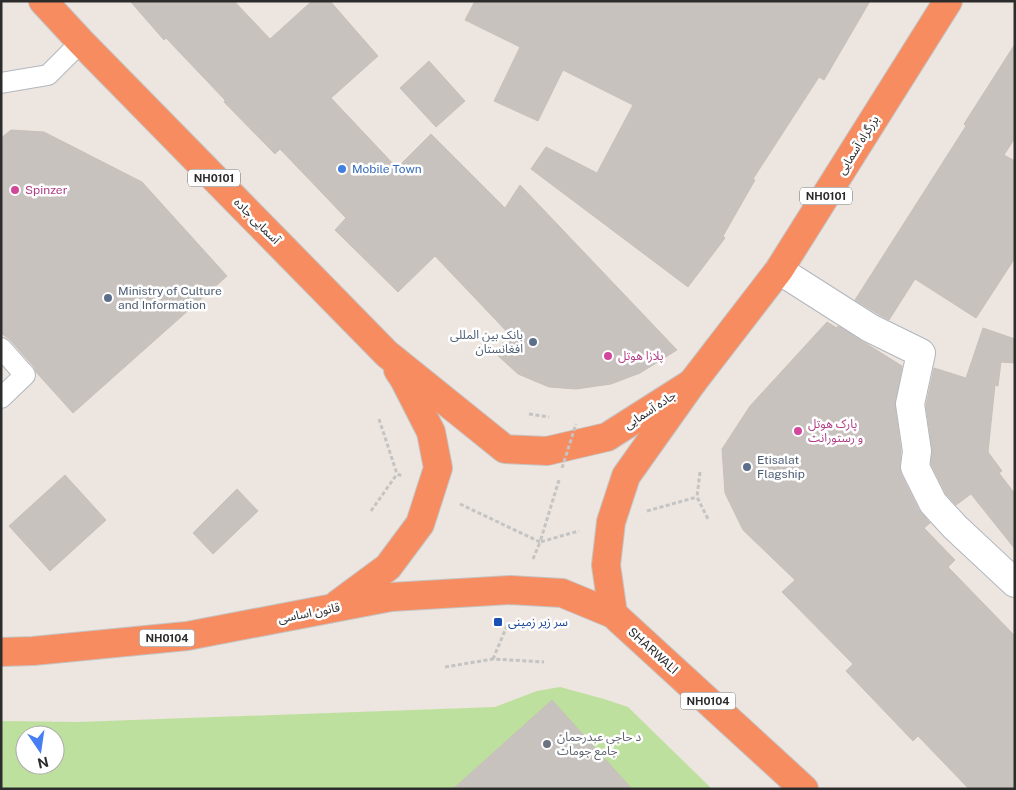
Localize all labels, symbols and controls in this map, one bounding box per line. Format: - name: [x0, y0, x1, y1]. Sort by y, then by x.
- street label: بزرگراه آسمایی: [834, 113, 882, 177]
- place label: Mobile Town: [352, 162, 422, 176]
- marker: Mobile Town: [336, 163, 348, 175]
- road number: NH0101: [188, 170, 240, 187]
- place label: Spinzer: [25, 183, 68, 197]
- marker: Spinzer: [9, 184, 21, 196]
- road number: NH0101: [800, 188, 852, 205]
- street label: آسمایی جاده: [231, 195, 283, 247]
- place label: Ministry of Culture and Information: [118, 284, 222, 312]
- marker: Ministry of Culture and Information: [102, 292, 114, 304]
- place label: بانک بین المللی افغانستان: [450, 328, 523, 356]
- marker: بانک بین المللی افغانستان: [527, 336, 539, 348]
- place label: پلازا هوتل: [618, 349, 664, 364]
- marker: پلازا هوتل: [602, 350, 614, 362]
- street label: جاده آسمایی: [621, 388, 679, 432]
- place label: پارک هوتل و رستورانت: [808, 417, 863, 445]
- marker: پارک هوتل و رستورانت: [792, 425, 804, 437]
- place label: Etisalat Flagship: [757, 453, 805, 481]
- marker: Etisalat Flagship: [741, 461, 753, 473]
- street label: قانون اساسی: [277, 600, 341, 626]
- place label: سر زیر زمینی: [508, 615, 568, 629]
- marker: سر زیر زمینی: [492, 616, 504, 628]
- street label: SHARWALI: [625, 625, 681, 677]
- road number: NH0104: [140, 630, 194, 646]
- road number: NH0104: [680, 692, 736, 709]
- north arrow: [15, 725, 65, 775]
- place label: د حاجي عبدرحمان جامع جومات: [557, 730, 641, 760]
- marker: د حاجي عبدرحمان جامع جومات: [541, 738, 553, 750]
- text: N: [36, 754, 50, 772]

